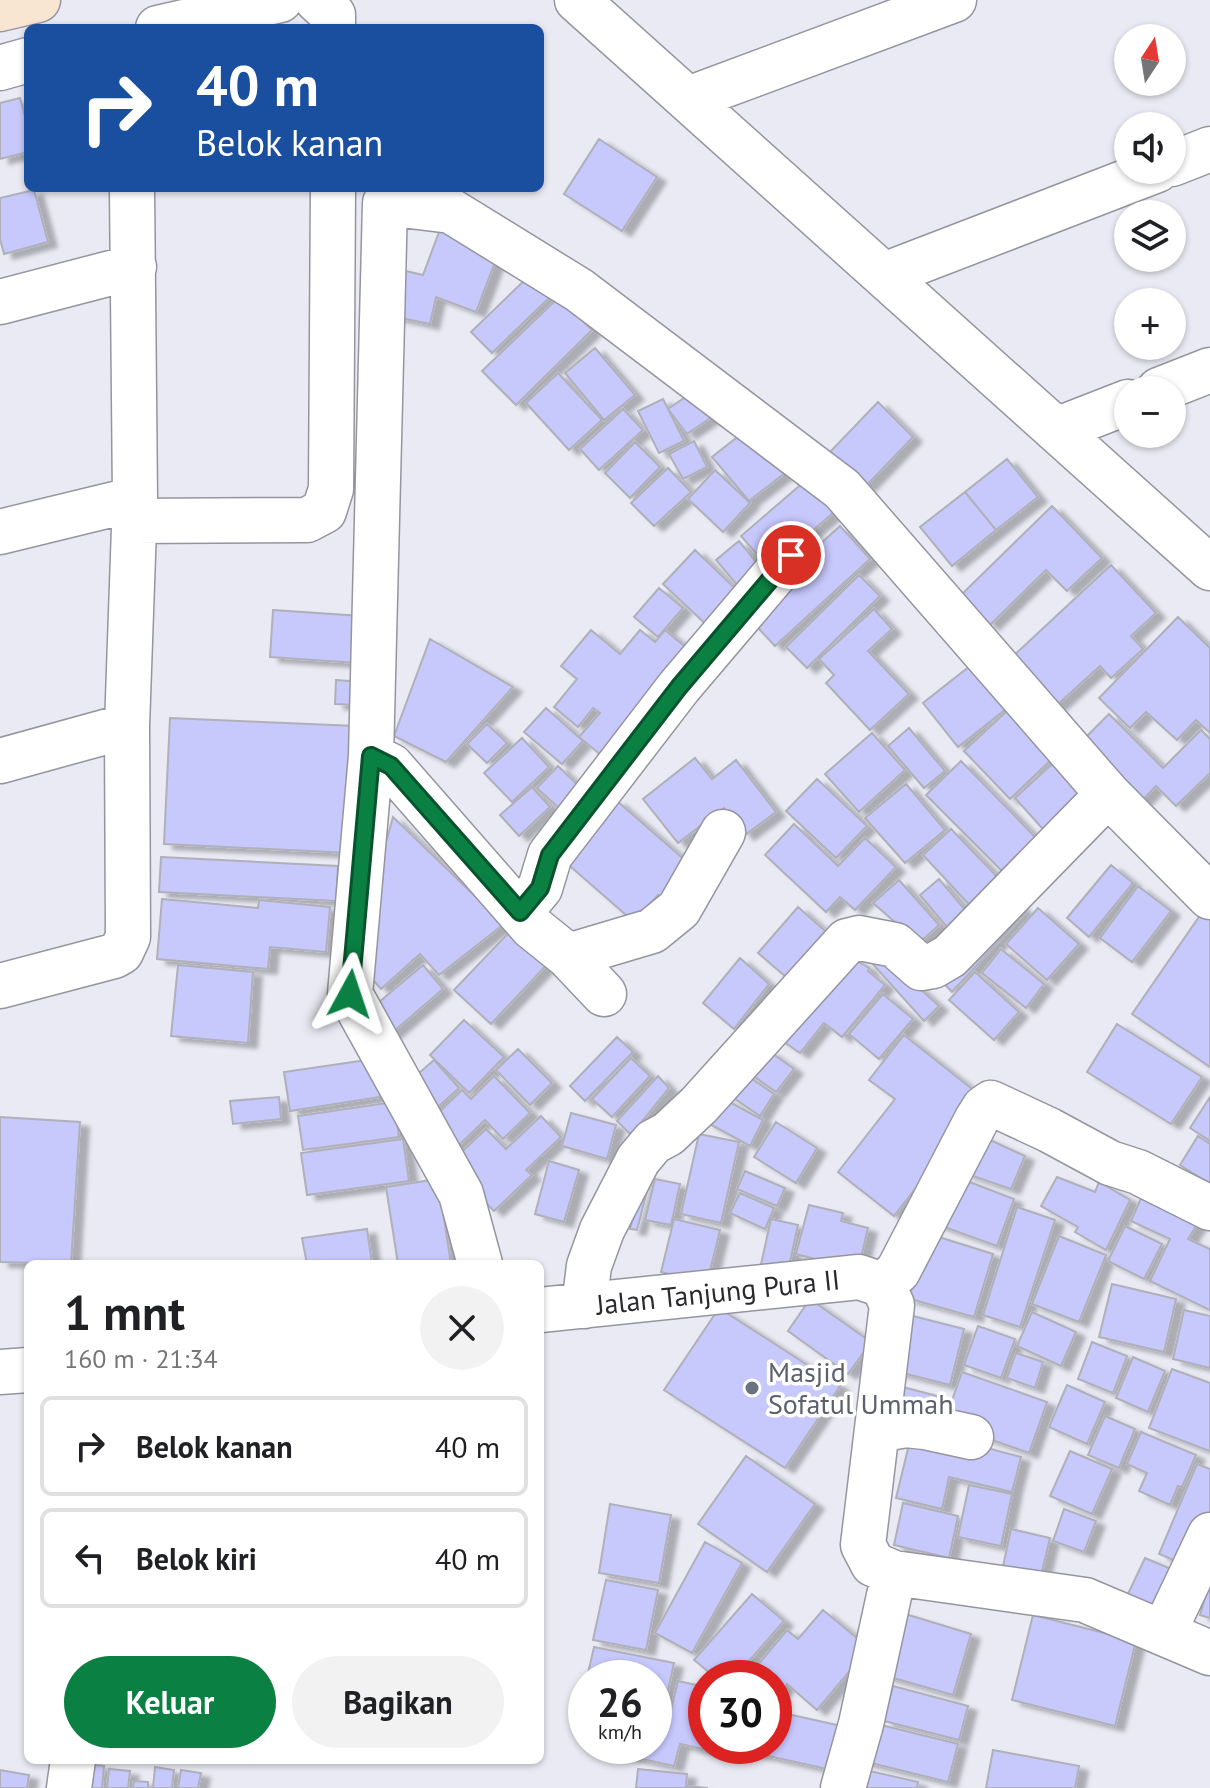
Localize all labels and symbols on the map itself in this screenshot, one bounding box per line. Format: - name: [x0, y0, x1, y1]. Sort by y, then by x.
- north arrow: [1114, 24, 1186, 96]
- pin: [757, 521, 825, 589]
- position arrow: [308, 952, 392, 1036]
- street label: Jalan Tanjung Pura II: [593, 1260, 842, 1323]
- place label: Masjid Sofatul Ummah: [768, 1353, 954, 1422]
- marker: Masjid Sofatul Ummah: [743, 1379, 761, 1397]
- speed limit sign: 30: [688, 1660, 792, 1764]

